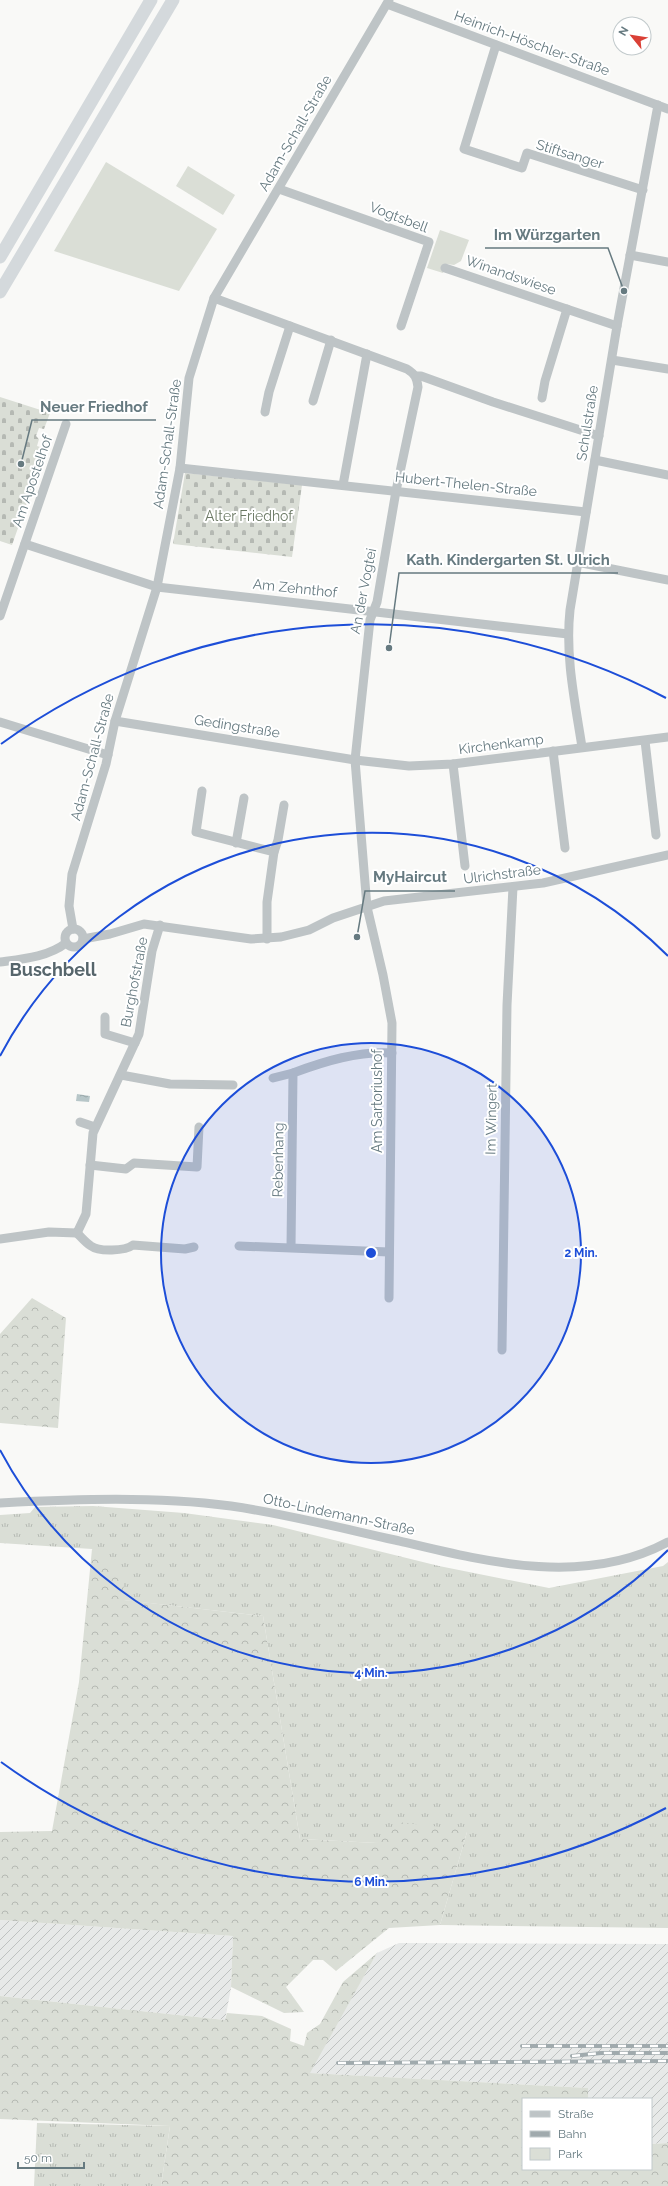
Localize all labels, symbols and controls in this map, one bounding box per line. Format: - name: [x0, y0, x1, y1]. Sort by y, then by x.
- street label: Heinrich-Höschler-Straße: [452, 7, 612, 79]
- north arrow: [612, 16, 652, 56]
- text: N: [616, 24, 632, 38]
- street label: Adam-Schall-Straße: [255, 72, 335, 194]
- street label: Stiftsanger: [534, 136, 606, 172]
- street label: Vogtsbell: [367, 199, 431, 236]
- callout: Im Würzgarten: [485, 221, 608, 248]
- text: Im Würzgarten: [494, 226, 600, 244]
- street label: Winandswiese: [464, 252, 558, 298]
- street label: Adam-Schall-Straße: [150, 378, 184, 510]
- street label: Schulstraße: [573, 384, 601, 462]
- callout: Neuer Friedhof: [32, 393, 156, 420]
- text: Neuer Friedhof: [40, 398, 148, 416]
- street label: Am Apostelhof: [9, 432, 56, 529]
- street label: Hubert-Thelen-Straße: [394, 469, 538, 499]
- park label: Alter Friedhof: [205, 508, 294, 524]
- callout: Kath. Kindergarten St. Ulrich: [399, 546, 618, 573]
- street label: An der Vogtei: [347, 547, 379, 635]
- text: Kath. Kindergarten St. Ulrich: [406, 551, 610, 569]
- street label: Am Zehnthof: [252, 576, 339, 601]
- street label: Adam-Schall-Straße: [67, 692, 117, 822]
- street label: Gedingstraße: [193, 711, 281, 741]
- street label: Kirchenkamp: [458, 731, 545, 757]
- street label: Ulrichstraße: [462, 861, 542, 887]
- callout: MyHaircut: [365, 864, 455, 891]
- text: MyHaircut: [373, 868, 447, 886]
- street label: Burghofstraße: [117, 935, 151, 1029]
- district label: Buschbell: [10, 959, 97, 980]
- street label: Am Sartoriushof: [369, 1048, 385, 1153]
- street label: Im Wingert: [482, 1083, 500, 1155]
- street label: Rebenhang: [269, 1122, 287, 1198]
- centre of rings: [364, 1246, 378, 1260]
- text: 2 Min.: [564, 1246, 598, 1260]
- street label: Otto-Lindemann-Straße: [262, 1490, 416, 1538]
- text: 4 Min.: [354, 1666, 388, 1680]
- text: 6 Min.: [354, 1875, 388, 1889]
- legend: [522, 2098, 652, 2170]
- text: Straße: [558, 2107, 594, 2121]
- text: Bahn: [558, 2127, 587, 2141]
- scale bar: [18, 2144, 84, 2170]
- text: Park: [558, 2147, 583, 2161]
- text: 50 m: [24, 2151, 52, 2165]

